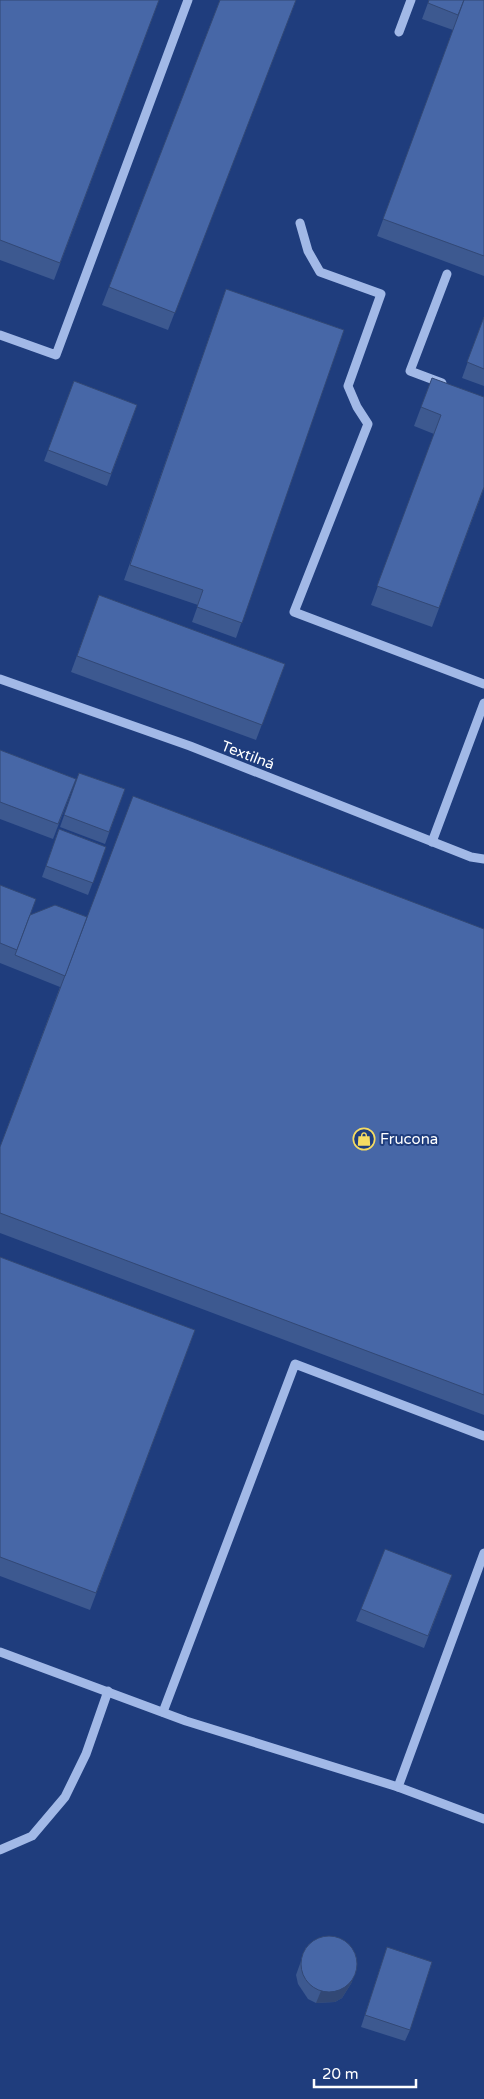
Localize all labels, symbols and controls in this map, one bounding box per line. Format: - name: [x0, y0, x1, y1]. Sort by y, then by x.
- street label: Textilná: [219, 737, 277, 773]
- shop icon: Frucona: [352, 1127, 376, 1151]
- place label: Frucona: [380, 1130, 438, 1148]
- scale bar: [314, 2056, 416, 2088]
- text: 20 m: [322, 2065, 359, 2083]

